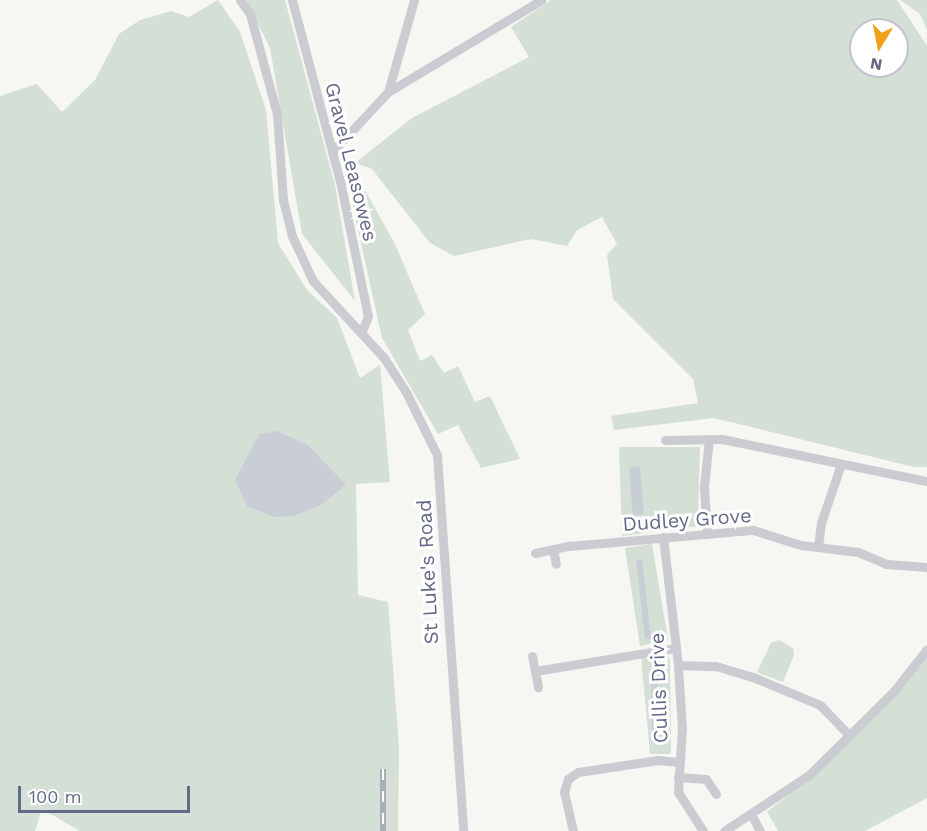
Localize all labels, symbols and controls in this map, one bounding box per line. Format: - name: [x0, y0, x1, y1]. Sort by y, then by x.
- north arrow: [849, 18, 909, 78]
- text: N: [869, 54, 884, 75]
- street label: Gravel Leasowes: [320, 80, 382, 244]
- street label: St Luke's Road: [412, 499, 444, 645]
- street label: Dudley Grove: [621, 503, 753, 537]
- street label: Cullis Drive: [645, 632, 673, 744]
- scale bar: [21, 774, 194, 812]
- text: 100 m: [29, 786, 82, 807]

